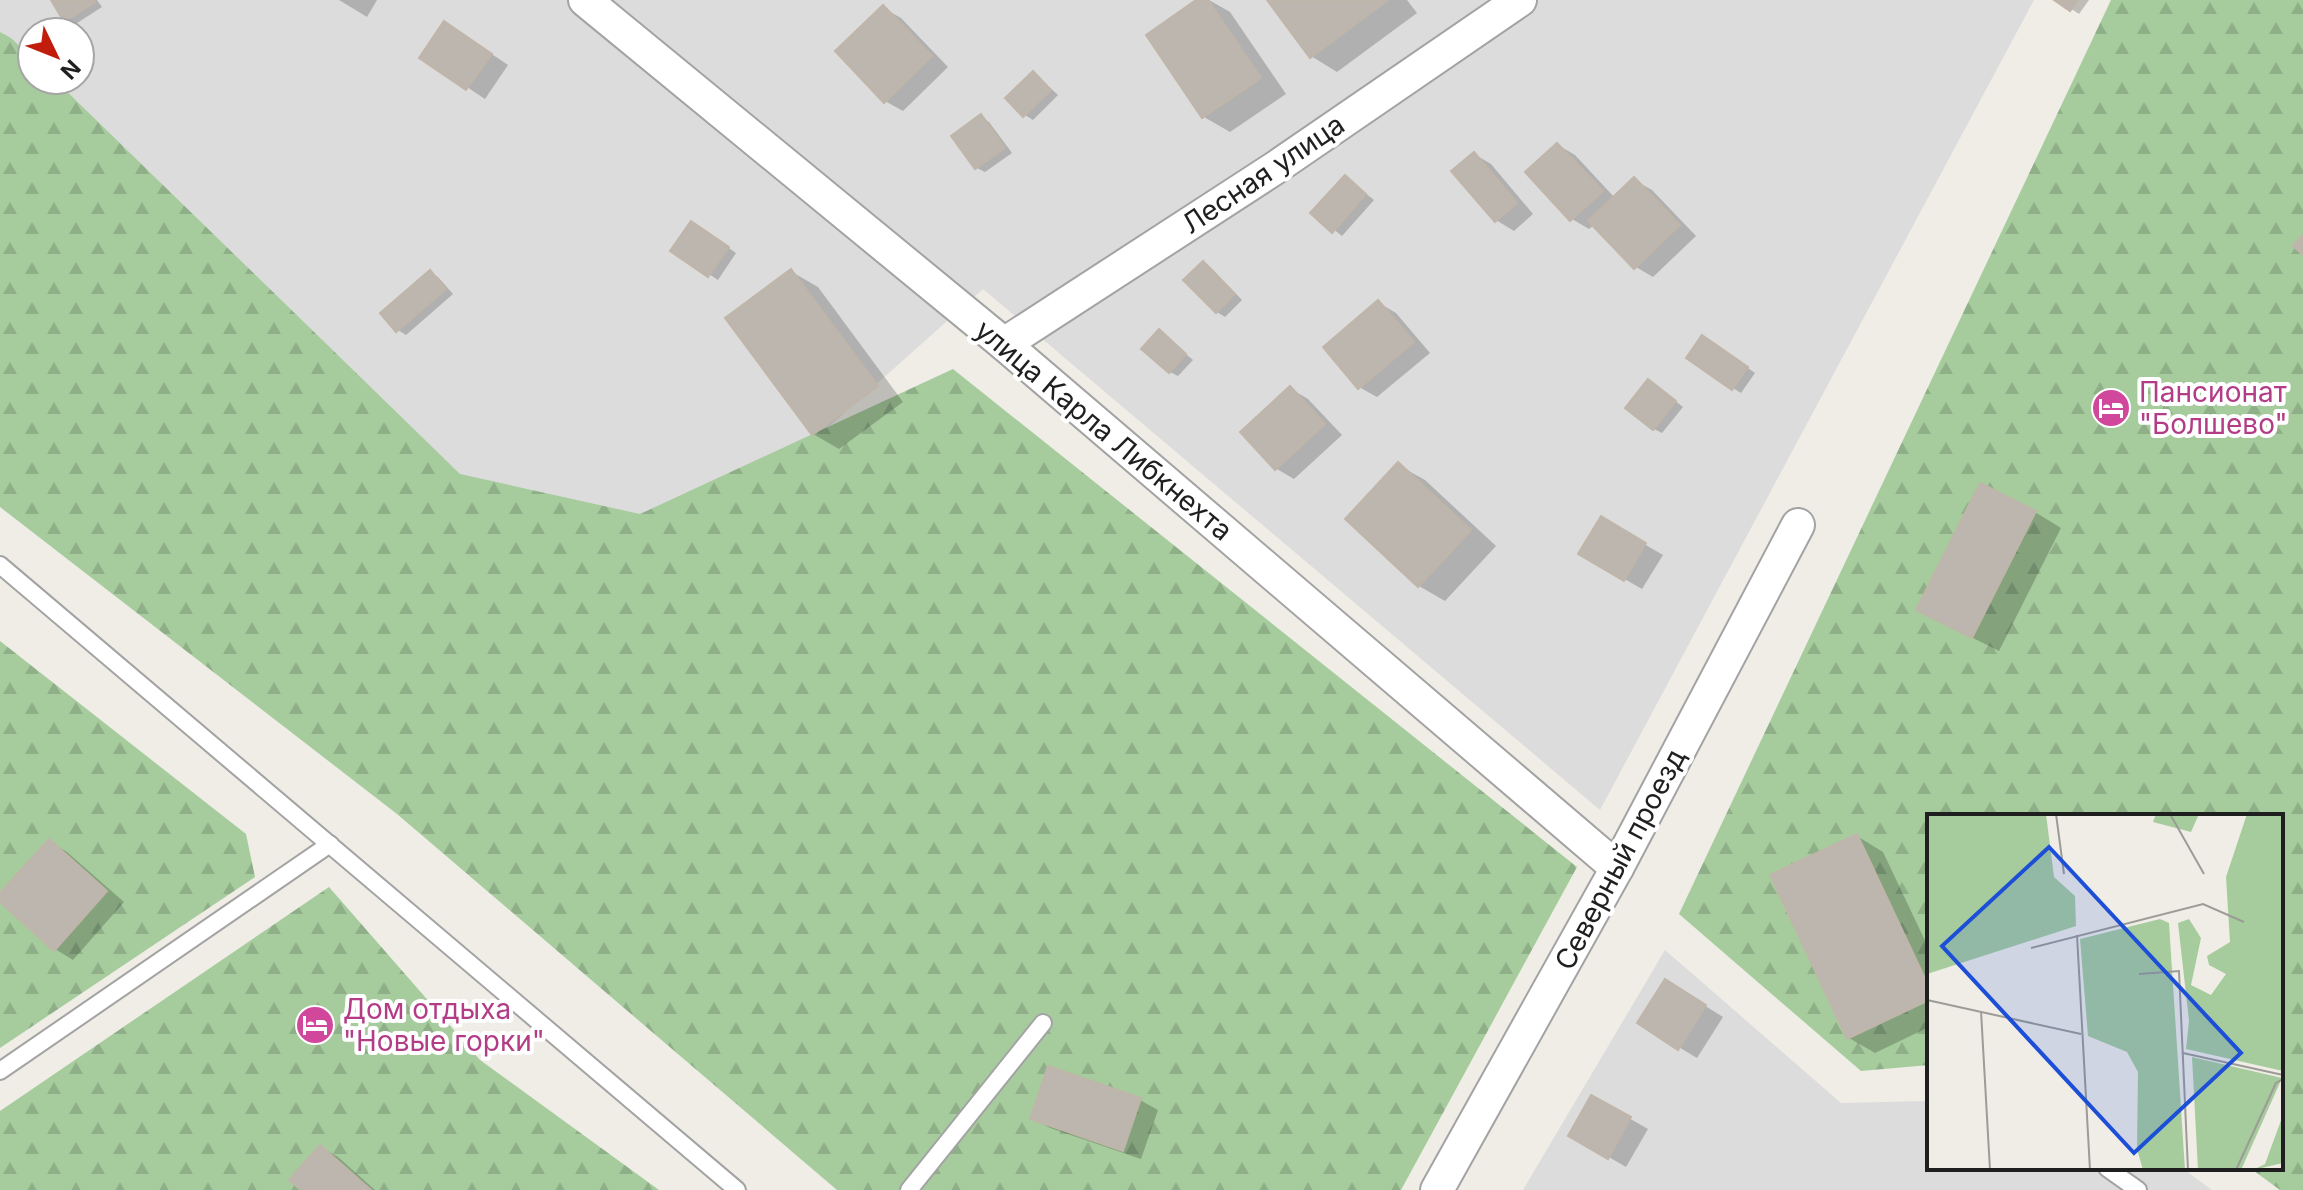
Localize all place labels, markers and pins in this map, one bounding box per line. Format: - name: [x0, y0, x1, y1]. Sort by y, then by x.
- place label: Пансионат "Болшево": [2139, 375, 2288, 441]
- hotel icon: Пансионат "Болшево": [2090, 387, 2132, 429]
- place label: Дом отдыха "Новые горки": [343, 992, 545, 1058]
- hotel icon: Дом отдыха "Новые горки": [294, 1004, 336, 1046]

